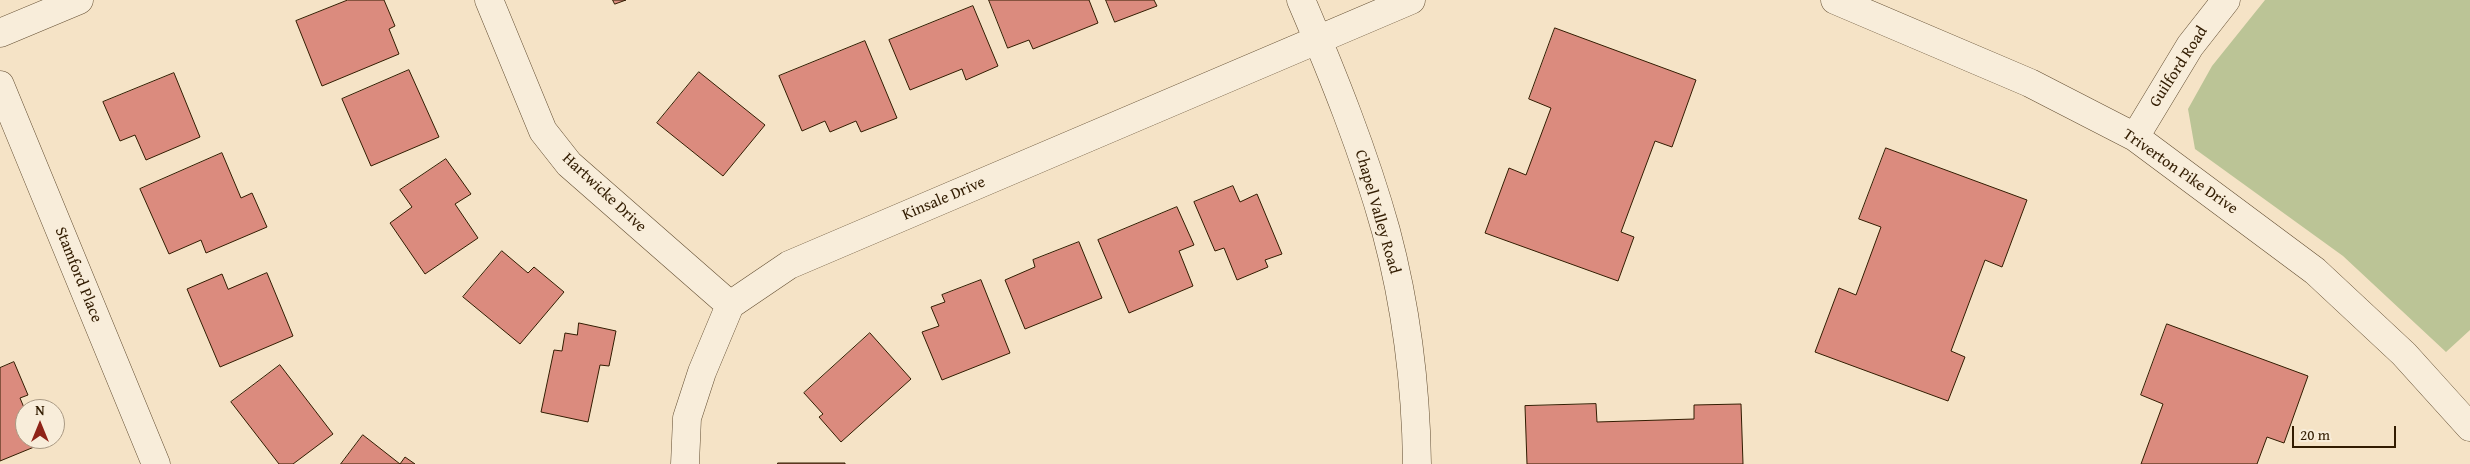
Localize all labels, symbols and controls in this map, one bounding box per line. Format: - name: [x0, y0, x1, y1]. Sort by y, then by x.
- street label: Guilford Road: [2146, 23, 2212, 111]
- street label: Triverton Pike Drive: [2119, 125, 2241, 219]
- street label: Chapel Valley Road: [1350, 148, 1404, 276]
- street label: Hartwicke Drive: [558, 149, 650, 237]
- street label: Kinsale Drive: [900, 173, 988, 225]
- street label: Stamford Place: [50, 225, 106, 325]
- north arrow: [15, 399, 65, 449]
- text: N: [35, 400, 45, 420]
- scale bar: [2295, 416, 2399, 448]
- text: 20 m: [2300, 424, 2330, 445]

